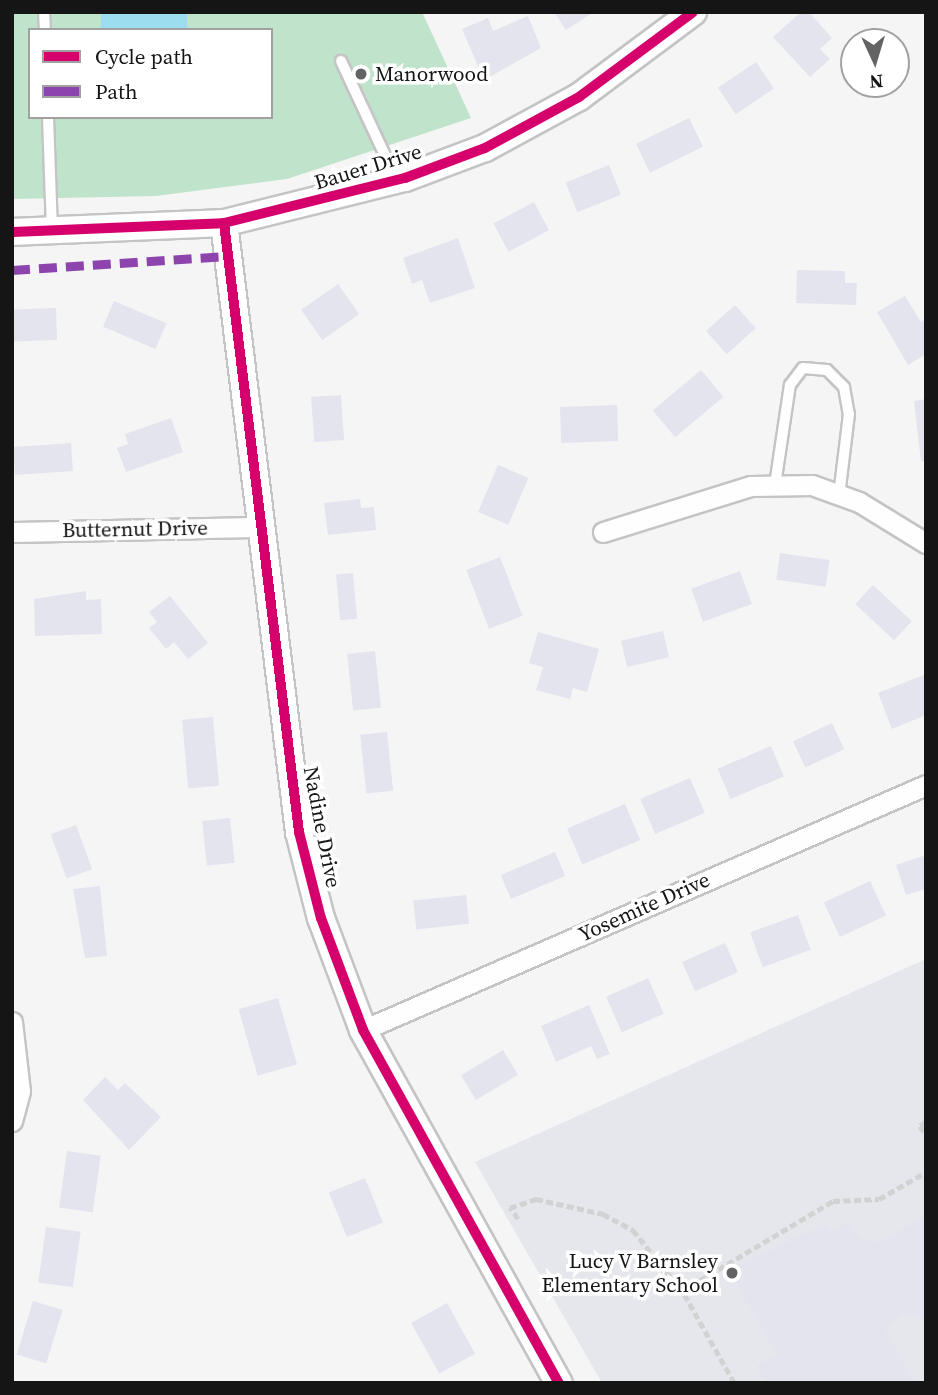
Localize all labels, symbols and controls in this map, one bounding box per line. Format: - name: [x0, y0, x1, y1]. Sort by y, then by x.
- legend: [28, 28, 273, 119]
- north arrow: [840, 28, 910, 98]
- text: Cycle path: [95, 42, 193, 71]
- place label: Manorwood: [375, 61, 488, 87]
- marker: Manorwood: [353, 66, 369, 82]
- text: N: [869, 69, 884, 95]
- text: Path: [95, 77, 138, 106]
- street label: Bauer Drive: [311, 139, 425, 195]
- street label: Butternut Drive: [62, 515, 208, 543]
- street label: Nadine Drive: [298, 764, 346, 890]
- street label: Yosemite Drive: [574, 867, 714, 947]
- place label: Lucy V Barnsley Elementary School: [541, 1248, 718, 1298]
- marker: Lucy V Barnsley Elementary School: [724, 1265, 740, 1281]

